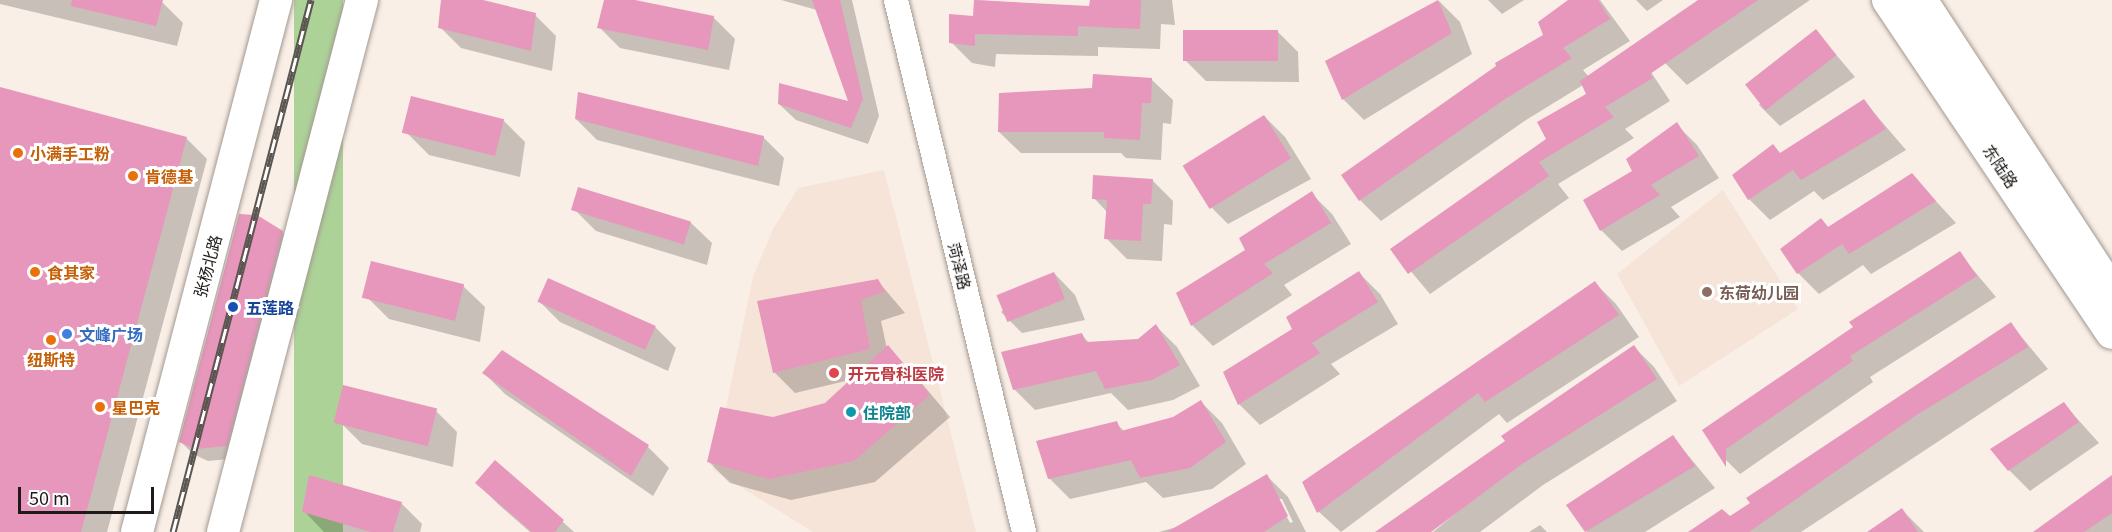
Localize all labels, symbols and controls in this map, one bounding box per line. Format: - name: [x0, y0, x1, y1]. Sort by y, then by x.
- street label: 东陆路: [1980, 141, 2022, 191]
- place label: 小满手工粉: [30, 143, 110, 163]
- marker: 小满手工粉: [11, 146, 25, 160]
- place label: 肯德基: [145, 166, 193, 186]
- marker: 肯德基: [126, 169, 140, 183]
- street label: 张杨北路: [189, 233, 225, 299]
- street label: 菏泽路: [945, 240, 975, 292]
- place label: 食其家: [47, 262, 95, 282]
- marker: 食其家: [28, 265, 42, 279]
- place label: 东荷幼儿园: [1719, 282, 1799, 302]
- marker: 东荷幼儿园: [1700, 285, 1714, 299]
- place label: 五莲路: [246, 297, 294, 317]
- marker: 五莲路: [224, 298, 242, 316]
- place label: 文峰广场: [79, 324, 143, 344]
- marker: 文峰广场: [60, 327, 74, 341]
- marker: 纽斯特: [44, 333, 58, 347]
- place label: 纽斯特: [27, 349, 75, 369]
- place label: 开元骨科医院: [848, 363, 944, 383]
- marker: 开元骨科医院: [825, 364, 843, 382]
- place label: 星巴克: [112, 397, 160, 417]
- marker: 星巴克: [93, 400, 107, 414]
- place label: 住院部: [863, 402, 911, 422]
- marker: 住院部: [844, 405, 858, 419]
- scale bar: [21, 475, 158, 513]
- text: 50 m: [29, 484, 70, 510]

